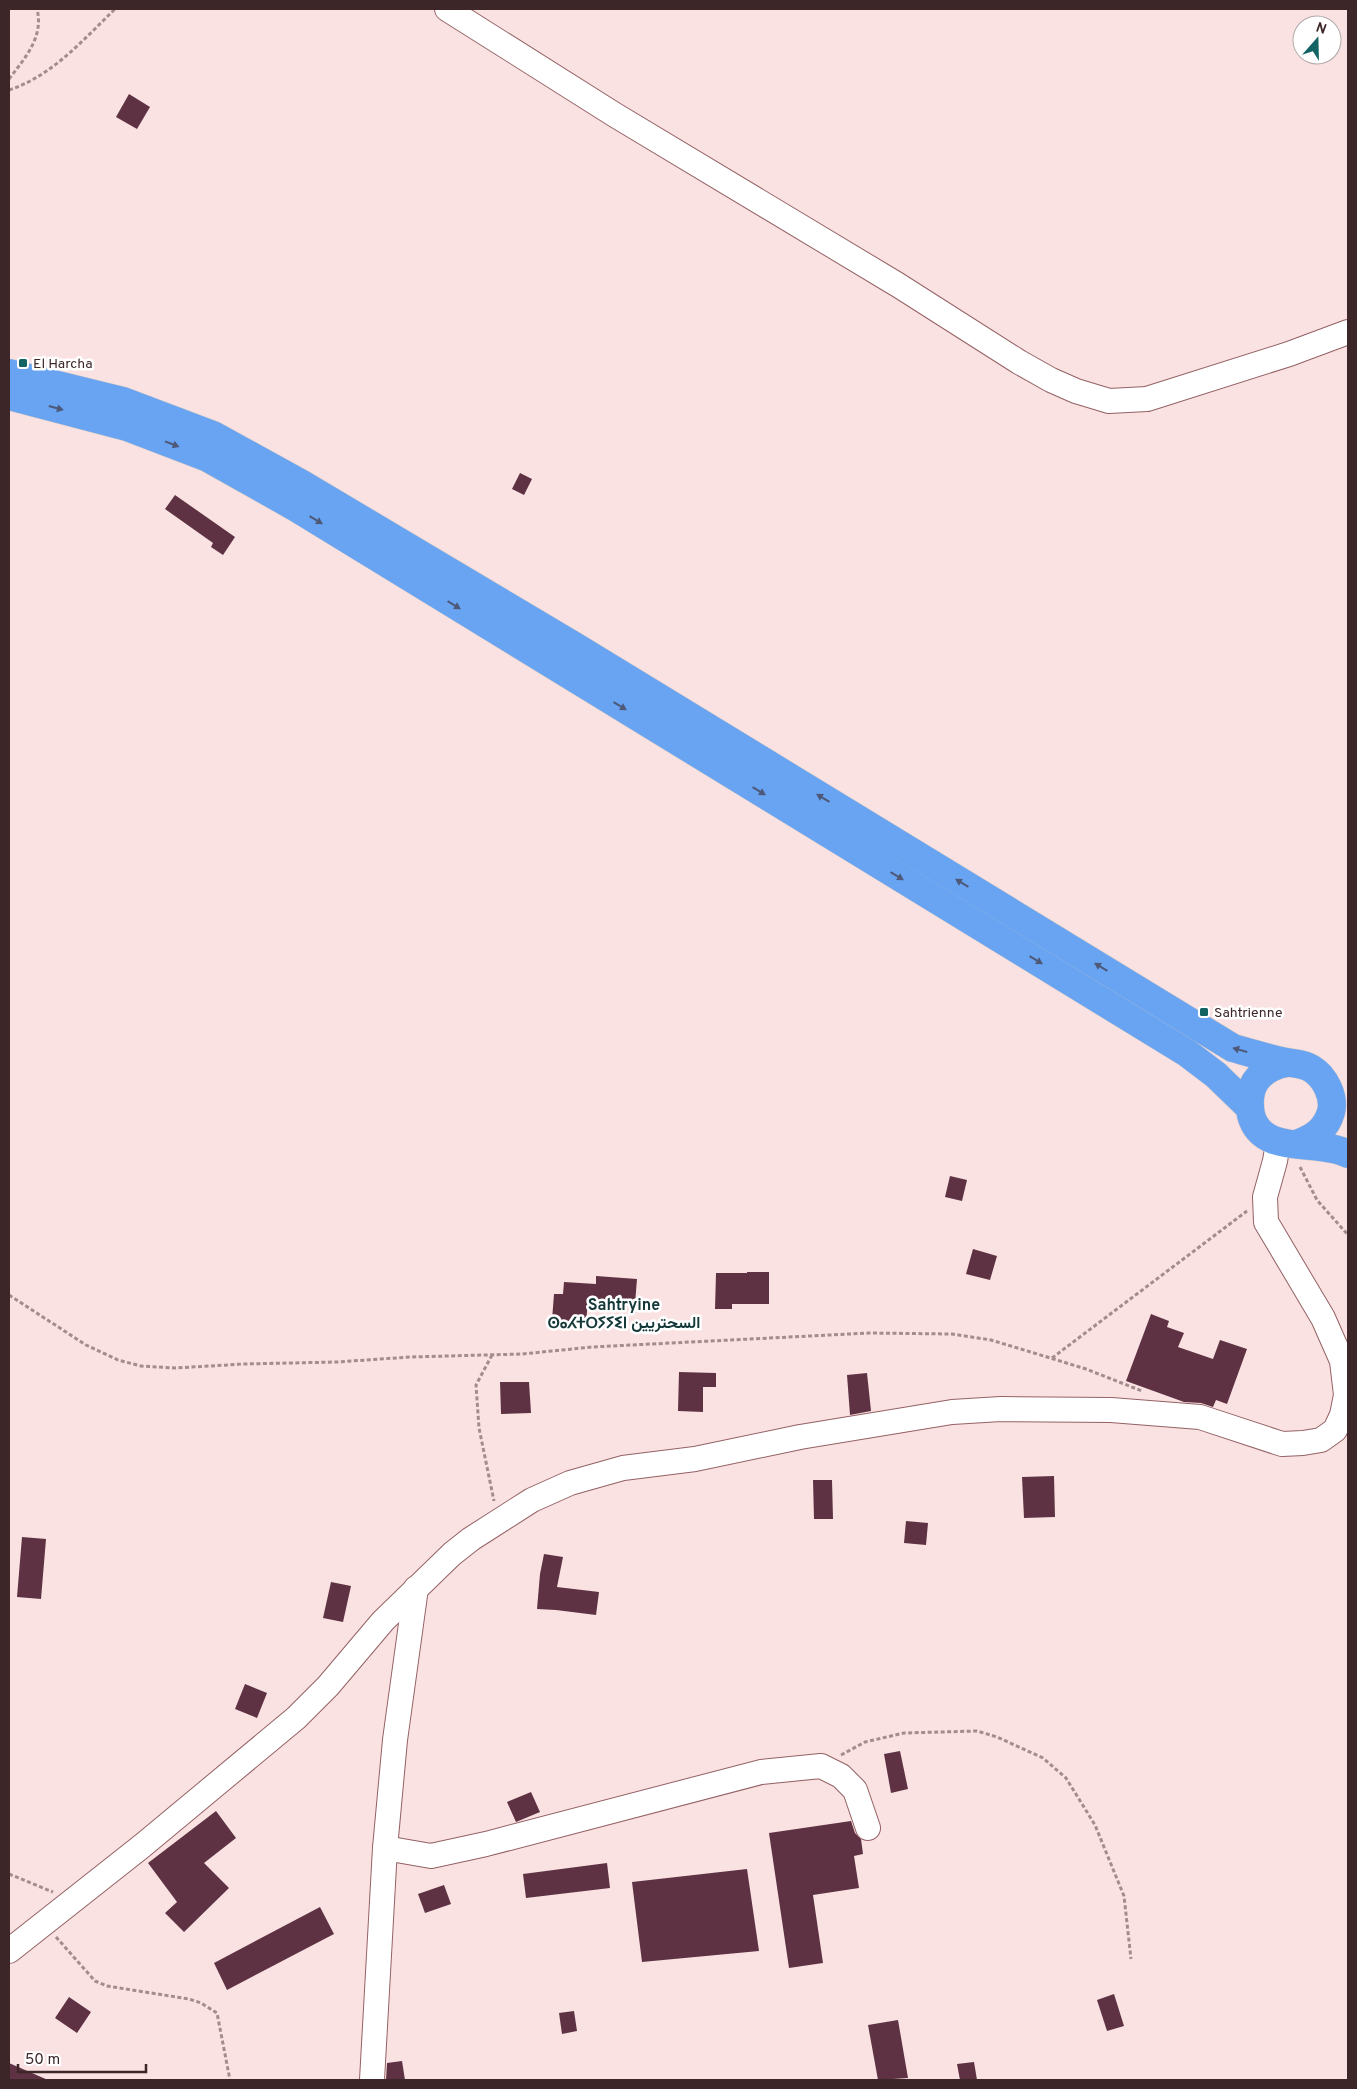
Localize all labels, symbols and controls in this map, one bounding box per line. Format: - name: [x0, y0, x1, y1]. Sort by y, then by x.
- north arrow: [1292, 15, 1342, 65]
- text: N: [1313, 19, 1329, 39]
- place label: El Harcha: [33, 356, 93, 373]
- marker: El Harcha: [17, 357, 29, 369]
- one-way arrow: [48, 404, 64, 412]
- one-way arrow: [165, 440, 180, 448]
- one-way arrow: [309, 515, 322, 524]
- one-way arrow: [448, 600, 461, 609]
- one-way arrow: [613, 701, 627, 711]
- one-way arrow: [752, 786, 765, 795]
- one-way arrow: [817, 793, 830, 802]
- one-way arrow: [891, 871, 904, 880]
- one-way arrow: [956, 878, 969, 887]
- one-way arrow: [1029, 956, 1042, 965]
- one-way arrow: [1094, 963, 1107, 972]
- place label: Sahtrienne: [1214, 1005, 1282, 1022]
- marker: Sahtrienne: [1198, 1006, 1210, 1018]
- one-way arrow: [1233, 1046, 1248, 1054]
- district label: Sahtryine ⵙⴰⵃⵜⵔⵢⵢⵉⵏ السحتريين: [548, 1296, 700, 1334]
- scale bar: [18, 2042, 145, 2074]
- text: 50 m: [25, 2051, 60, 2070]

